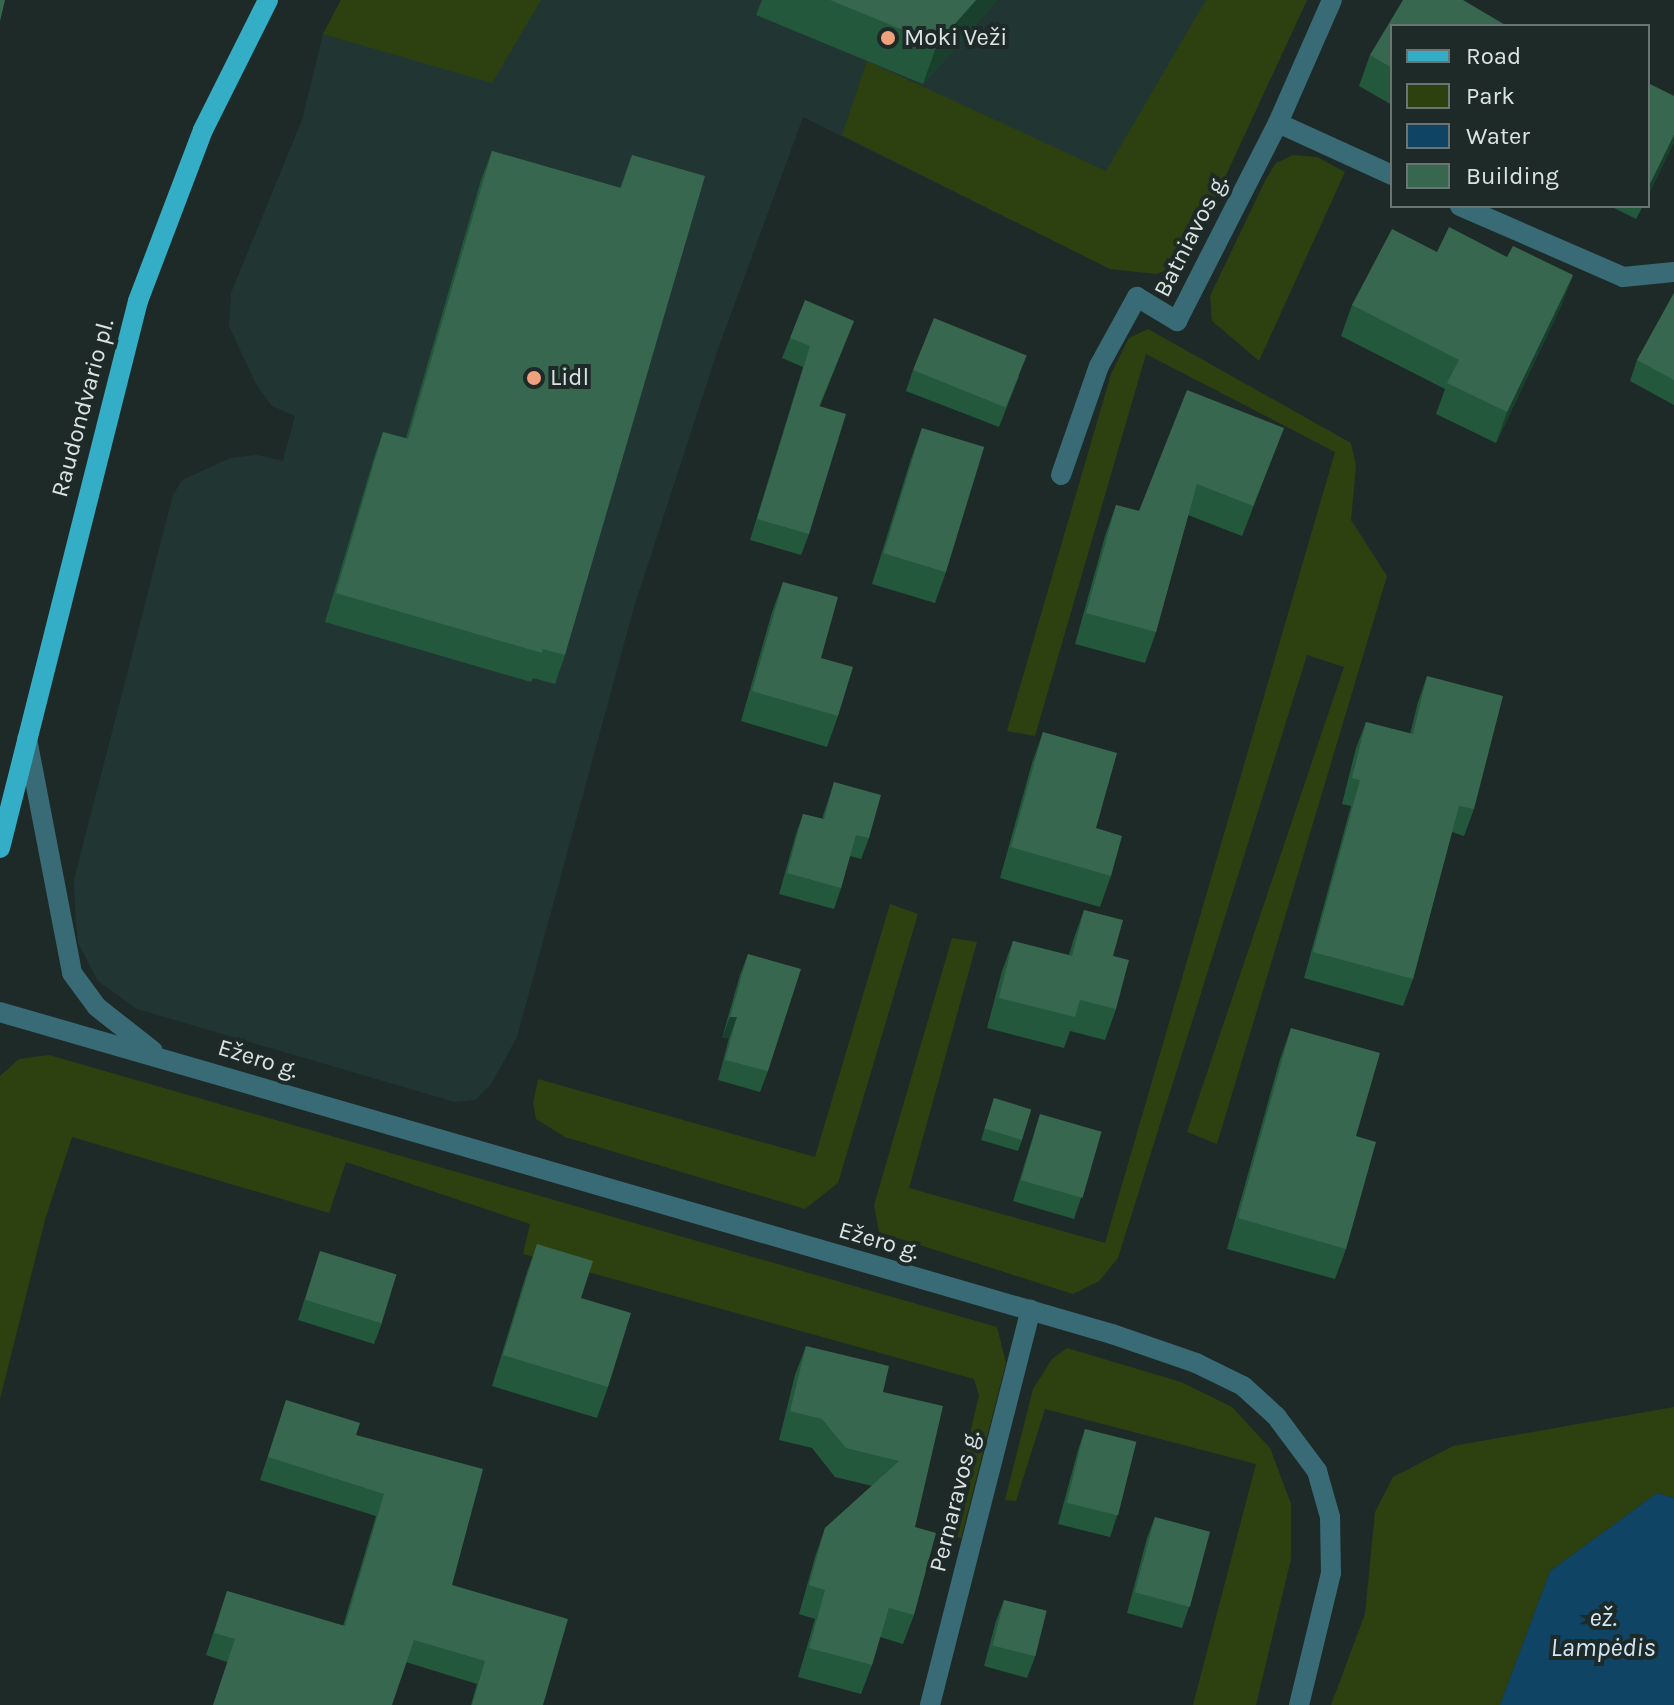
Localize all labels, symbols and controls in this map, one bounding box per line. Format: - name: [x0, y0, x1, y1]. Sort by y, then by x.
- place label: Moki Veži: [904, 24, 1007, 52]
- legend: [1390, 24, 1650, 208]
- marker: Moki Veži: [879, 29, 897, 47]
- text: Road: [1466, 42, 1521, 70]
- text: Park: [1466, 82, 1515, 110]
- text: Water: [1466, 122, 1530, 150]
- text: Building: [1466, 162, 1559, 190]
- street label: Batniavos g.: [1148, 170, 1234, 302]
- street label: Raudondvario pl.: [45, 316, 121, 500]
- place label: Lidl: [550, 364, 589, 392]
- marker: Lidl: [525, 369, 543, 387]
- street label: Ežero g.: [214, 1033, 302, 1085]
- street label: Ežero g.: [835, 1216, 923, 1266]
- street label: Pernaravos g.: [923, 1427, 987, 1575]
- water label: ež. Lampėdis: [1550, 1602, 1656, 1664]

